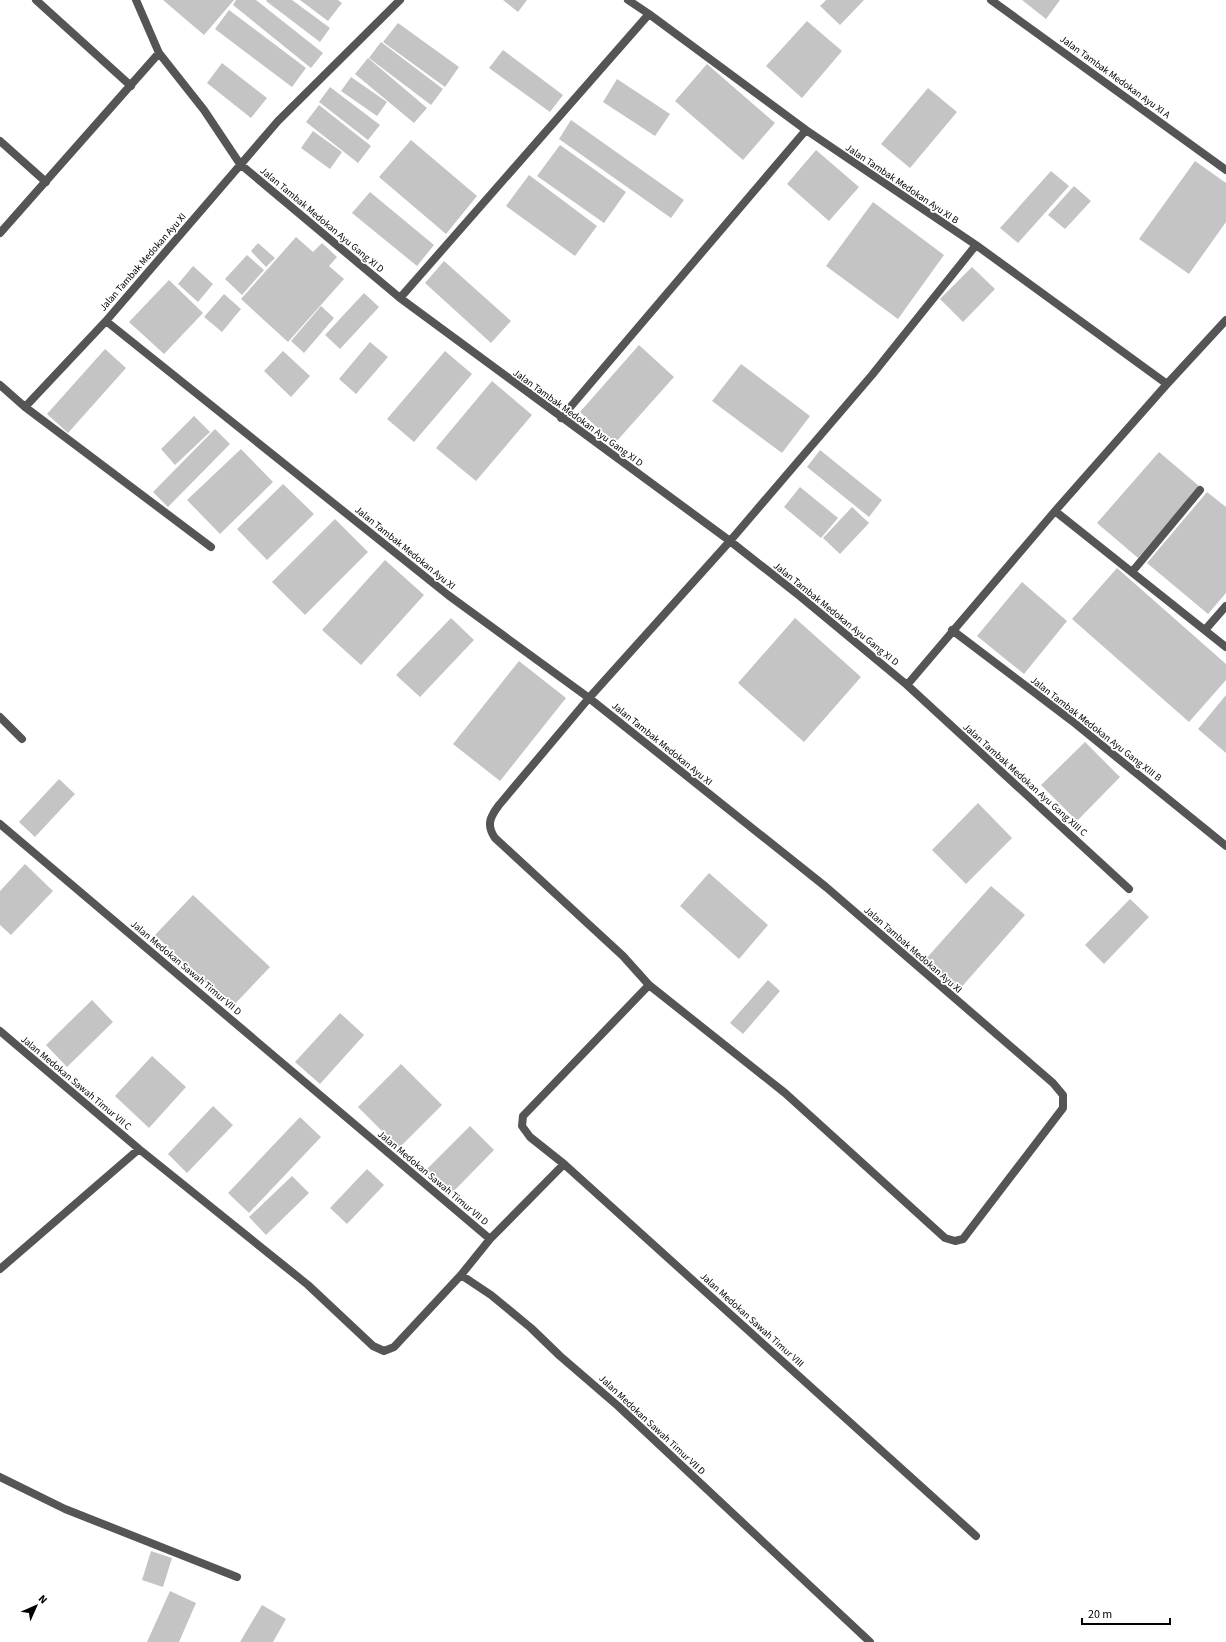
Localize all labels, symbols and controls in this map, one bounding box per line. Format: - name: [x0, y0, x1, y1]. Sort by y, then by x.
- street label: Jalan Tambak Medokan Ayu XI A: [1057, 32, 1174, 122]
- street label: Jalan Tambak Medokan Ayu XI B: [843, 141, 962, 227]
- street label: Jalan Tambak Medokan Ayu Gang XI D: [257, 164, 387, 276]
- street label: Jalan Tambak Medokan Ayu XI: [96, 210, 190, 314]
- street label: Jalan Tambak Medokan Ayu Gang XI D: [510, 366, 646, 470]
- street label: Jalan Tambak Medokan Ayu XI: [352, 503, 458, 593]
- street label: Jalan Tambak Medokan Ayu Gang XI D: [770, 559, 902, 669]
- street label: Jalan Tambak Medokan Ayu Gang XIII B: [1028, 673, 1165, 785]
- street label: Jalan Tambak Medokan Ayu XI: [609, 699, 715, 789]
- street label: Jalan Tambak Medokan Ayu Gang XIII C: [960, 720, 1090, 840]
- street label: Jalan Tambak Medokan Ayu XI: [861, 903, 965, 997]
- street label: Jalan Medokan Sawah Timur VII D: [128, 917, 244, 1019]
- street label: Jalan Medokan Sawah Timur VII C: [18, 1032, 135, 1134]
- street label: Jalan Medokan Sawah Timur VII D: [375, 1127, 491, 1229]
- street label: Jalan Medokan Sawah Timur VIII: [697, 1269, 807, 1371]
- street label: Jalan Medokan Sawah Timur VII D: [596, 1372, 708, 1478]
- north arrow: [16, 1586, 56, 1626]
- text: N: [35, 1591, 51, 1607]
- scale bar: [1082, 1600, 1170, 1626]
- text: 20 m: [1088, 1606, 1112, 1623]

